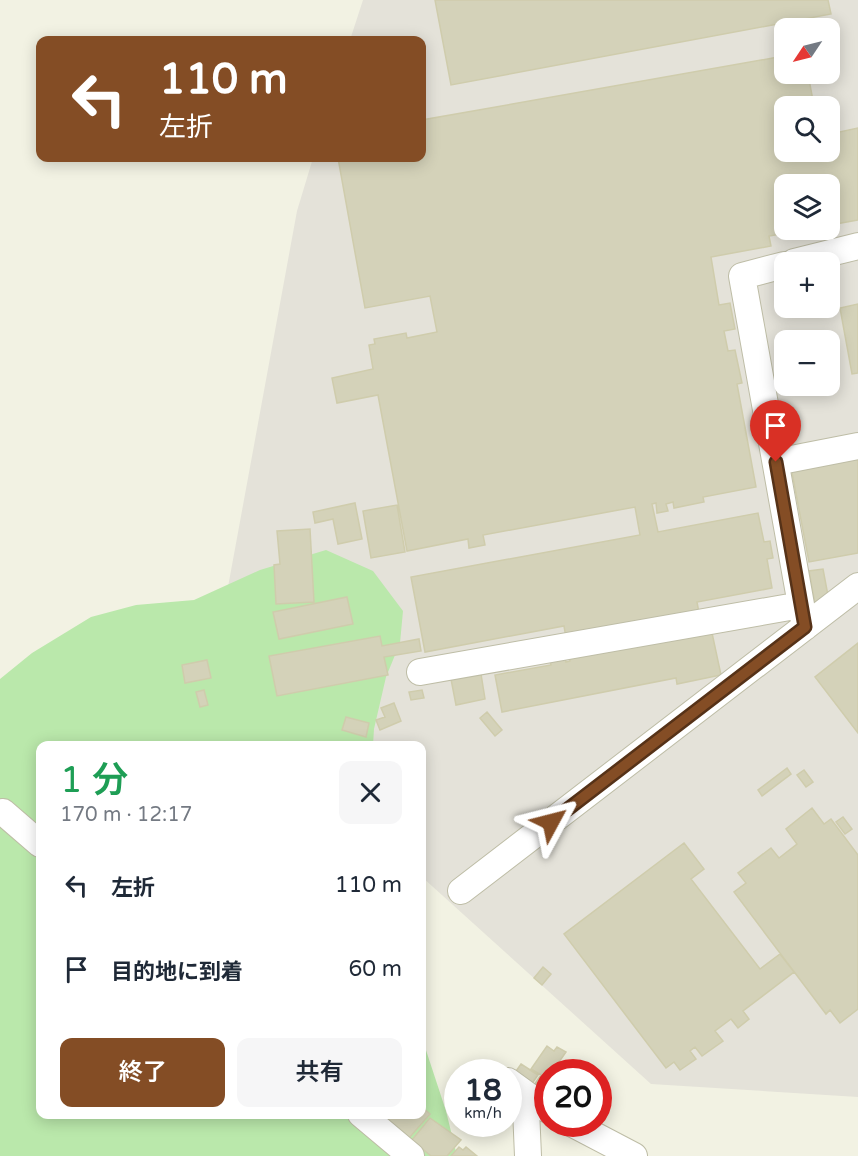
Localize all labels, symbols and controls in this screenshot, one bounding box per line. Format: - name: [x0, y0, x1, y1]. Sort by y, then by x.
- north arrow: [774, 18, 840, 84]
- map controls: [774, 18, 840, 396]
- text: 110 m: [159, 54, 288, 105]
- icon: left: [60, 60, 138, 138]
- button: search: [774, 96, 840, 162]
- text: 左折: [159, 111, 213, 144]
- button: layers: [774, 174, 840, 240]
- button: +: [774, 252, 840, 318]
- button: −: [774, 330, 840, 396]
- pin: [750, 400, 801, 462]
- icon: arrive: [759, 409, 792, 442]
- text: 1 分: [60, 759, 128, 802]
- button: close: [339, 761, 402, 824]
- position arrow: [519, 790, 583, 854]
- text: 170 m · 12:17: [60, 803, 192, 827]
- icon: left: [60, 869, 93, 902]
- text: 110 m: [335, 872, 402, 898]
- text: 左折: [111, 875, 155, 901]
- icon: arrive: [60, 953, 93, 986]
- text: 60 m: [348, 956, 402, 982]
- text: 目的地に到着: [111, 959, 243, 985]
- button: 終了: [60, 1038, 225, 1107]
- button: 共有: [237, 1038, 402, 1107]
- speed limit sign: 20: [534, 1059, 612, 1137]
- text: 18: [464, 1072, 502, 1109]
- text: km/h: [464, 1104, 502, 1122]

